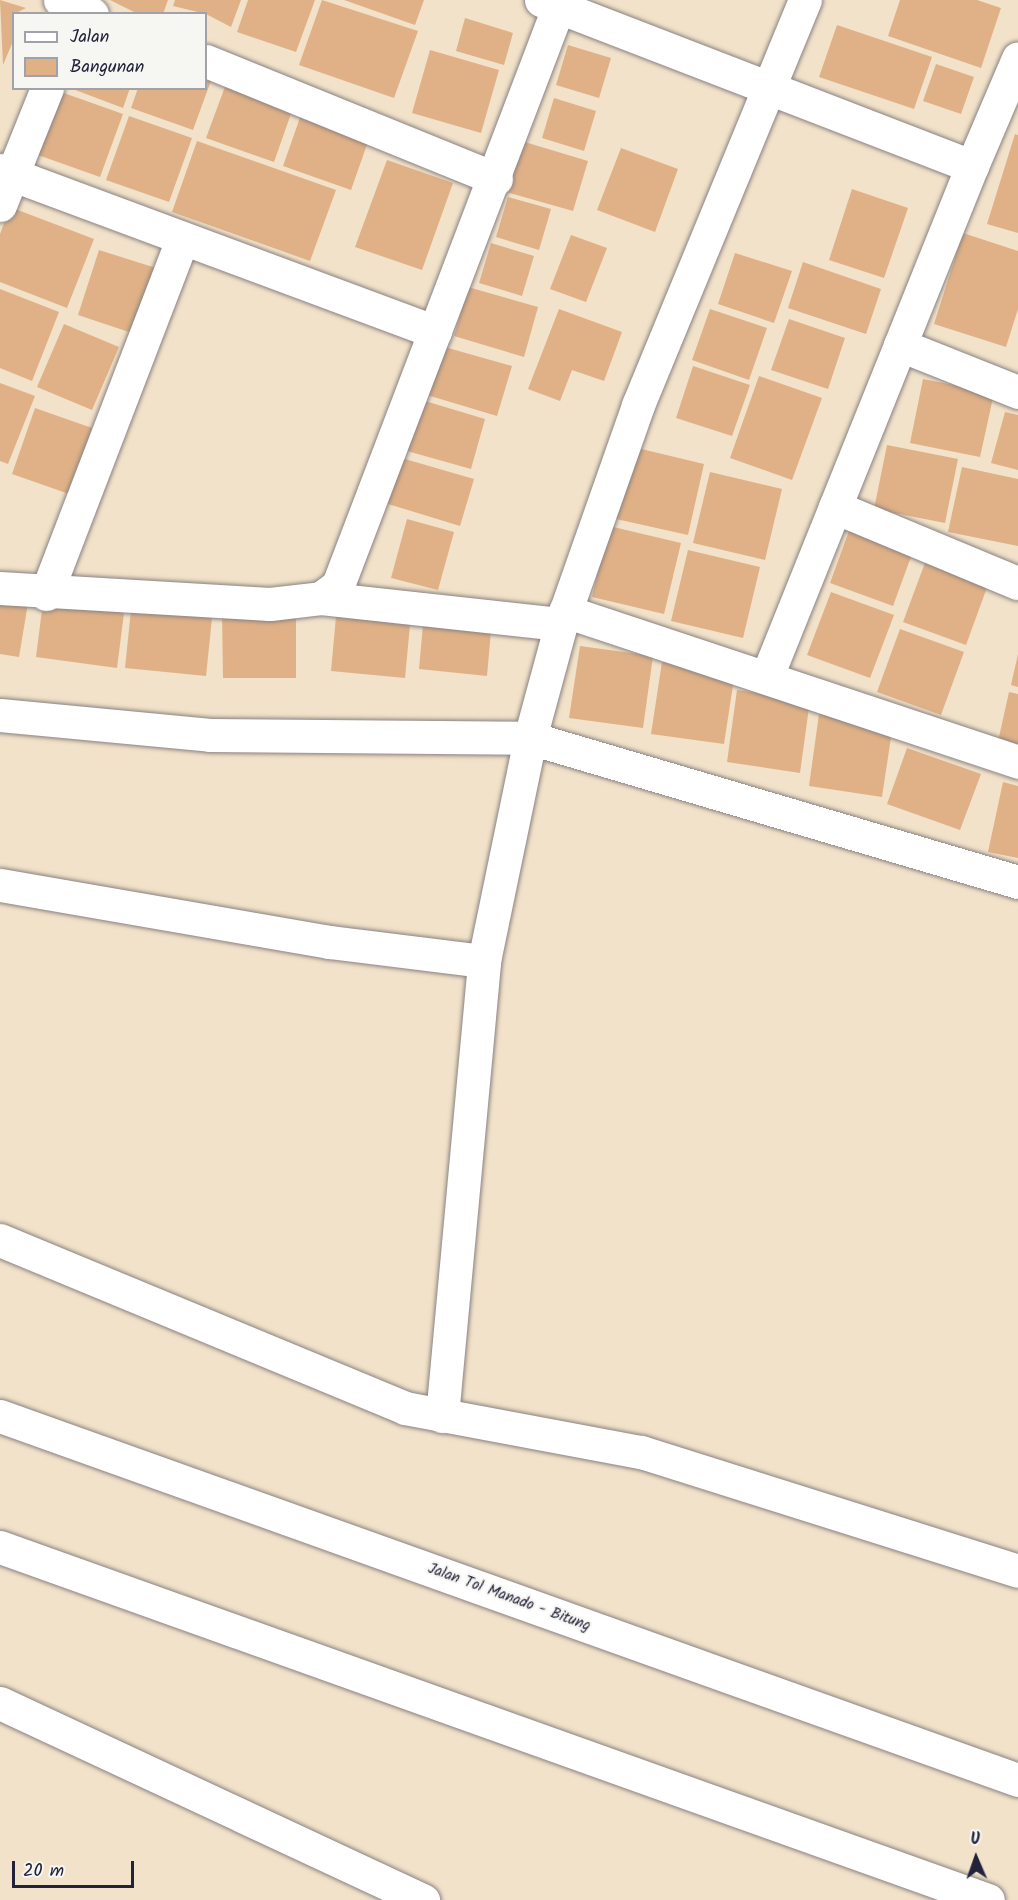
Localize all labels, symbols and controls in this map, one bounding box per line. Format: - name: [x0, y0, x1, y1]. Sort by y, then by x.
- legend: [12, 12, 207, 90]
- text: Jalan: [70, 23, 109, 52]
- text: Bangunan: [70, 53, 144, 82]
- street label: Jalan Tol Manado - Bitung: [425, 1560, 593, 1636]
- text: U: [970, 1827, 981, 1852]
- north arrow: [946, 1828, 1006, 1888]
- scale bar: [15, 1849, 136, 1887]
- text: 20 m: [23, 1857, 64, 1886]

